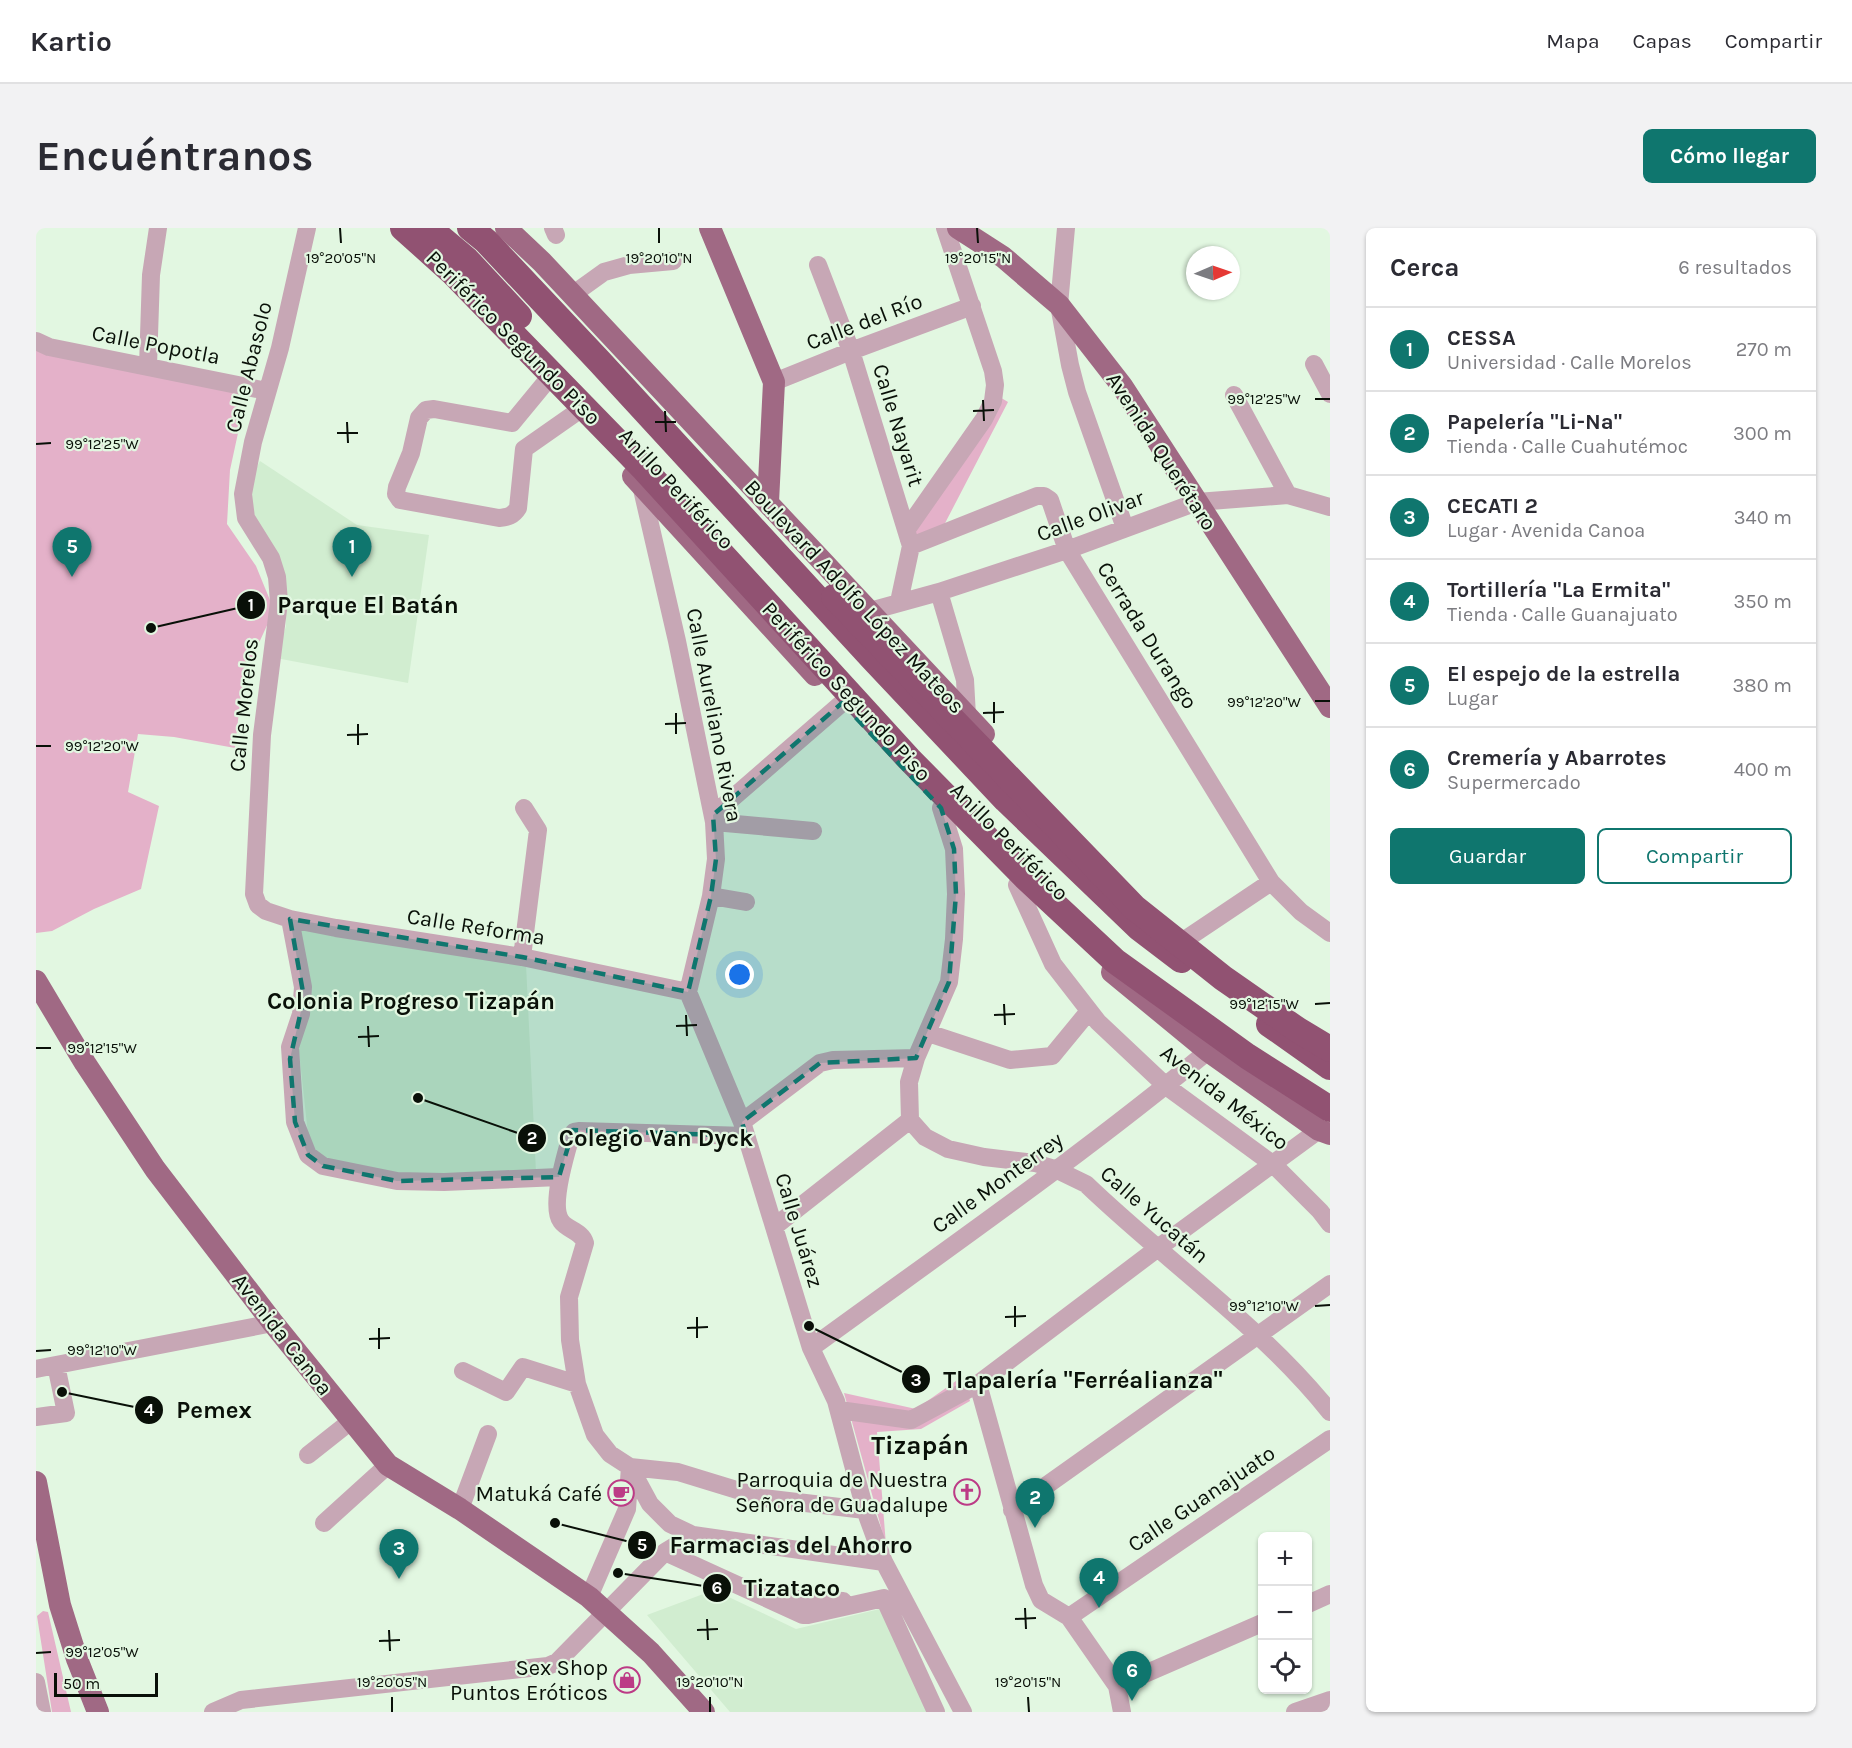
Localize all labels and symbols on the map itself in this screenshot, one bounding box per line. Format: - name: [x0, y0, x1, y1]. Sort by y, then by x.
- street label: Periférico Segundo Piso: [421, 245, 606, 430]
- north arrow: [1186, 246, 1240, 300]
- text: 19°20'05"N: [306, 249, 376, 267]
- text: 19°20'10"N: [625, 249, 693, 267]
- text: 19°20'15"N: [945, 249, 1011, 267]
- street label: Calle del Río: [803, 288, 926, 356]
- street label: Calle Abasolo: [220, 299, 278, 435]
- street label: Calle Popotla: [89, 320, 222, 370]
- street label: Calle Nayarit: [867, 361, 929, 490]
- street label: Avenida Querétaro: [1100, 368, 1222, 535]
- text: 99°12'25"W: [1227, 390, 1301, 408]
- street label: Anillo Periférico: [613, 422, 739, 555]
- text: 99°12'25"W: [65, 435, 139, 453]
- street label: Boulevard Adolfo López Mateos: [739, 474, 970, 719]
- street label: Calle Olivar: [1033, 484, 1148, 547]
- pin: 5: [52, 528, 92, 577]
- pin: 1: [332, 528, 372, 577]
- street label: Cerrada Durango: [1091, 557, 1203, 714]
- callout: Parque El Batán: [236, 584, 471, 626]
- text: Parque El Batán: [277, 591, 459, 619]
- text: 1: [248, 594, 254, 616]
- street label: Periférico Segundo Piso: [756, 596, 936, 787]
- street label: Calle Aureliano Rivera: [681, 606, 748, 824]
- street label: Calle Morelos: [224, 637, 264, 773]
- text: 99°12'20"W: [1227, 693, 1301, 711]
- text: 99°12'20"W: [65, 737, 139, 755]
- street label: Anillo Periférico: [945, 777, 1074, 906]
- street label: Calle Reforma: [405, 903, 547, 951]
- your location: [725, 960, 754, 989]
- district label: Colonia Progreso Tizapán: [267, 987, 555, 1015]
- text: 99°12'15"W: [1229, 995, 1299, 1013]
- text: 99°12'15"W: [67, 1039, 137, 1057]
- street label: Avenida México: [1155, 1040, 1294, 1156]
- callout: Colegio Van Dyck: [517, 1117, 765, 1159]
- text: Colegio Van Dyck: [559, 1124, 753, 1152]
- text: 2: [527, 1127, 537, 1149]
- street label: Calle Monterrey: [927, 1127, 1068, 1239]
- street label: Calle Yucatán: [1095, 1161, 1214, 1269]
- street label: Calle Juárez: [769, 1170, 829, 1291]
- street label: Avenida Canoa: [226, 1268, 338, 1401]
- text: 99°12'10"W: [1229, 1297, 1300, 1315]
- text: 99°12'10"W: [67, 1341, 138, 1359]
- callout: Tlapalería "Ferréalianza": [901, 1358, 1234, 1400]
- text: Tlapalería "Ferréalianza": [943, 1366, 1223, 1394]
- text: 3: [910, 1369, 922, 1391]
- callout: Pemex: [134, 1389, 264, 1431]
- text: Pemex: [176, 1396, 252, 1424]
- text: 4: [144, 1399, 155, 1421]
- district label: Tizapán: [871, 1430, 969, 1461]
- street label: Calle Guanajuato: [1123, 1440, 1280, 1558]
- place label: Parroquia de Nuestra Señora de Guadalupe: [735, 1467, 948, 1518]
- church icon: Parroquia de Nuestra Señora de Guadalupe: [952, 1477, 982, 1507]
- cafe icon: Matuká Café: [606, 1478, 636, 1508]
- pin: 2: [1016, 1478, 1054, 1528]
- place label: Matuká Café: [476, 1481, 602, 1507]
- callout: Farmacias del Ahorro: [627, 1524, 924, 1566]
- pin: 3: [380, 1530, 418, 1579]
- text: Farmacias del Ahorro: [670, 1531, 912, 1559]
- text: 5: [637, 1534, 647, 1556]
- pin: 4: [1080, 1558, 1118, 1608]
- callout: Tizataco: [702, 1567, 852, 1609]
- text: Tizataco: [744, 1574, 840, 1602]
- text: 6: [712, 1577, 723, 1599]
- text: 99°12'05"W: [65, 1643, 139, 1661]
- pin: 6: [1112, 1652, 1152, 1701]
- place label: Sex Shop Puntos Eróticos: [450, 1655, 608, 1706]
- shop icon: Sex Shop Puntos Eróticos: [612, 1665, 642, 1695]
- scale bar: [54, 1670, 158, 1698]
- text: 19°20'05"N: [357, 1673, 427, 1691]
- text: 19°20'10"N: [676, 1673, 744, 1691]
- text: 19°20'15"N: [995, 1673, 1061, 1691]

